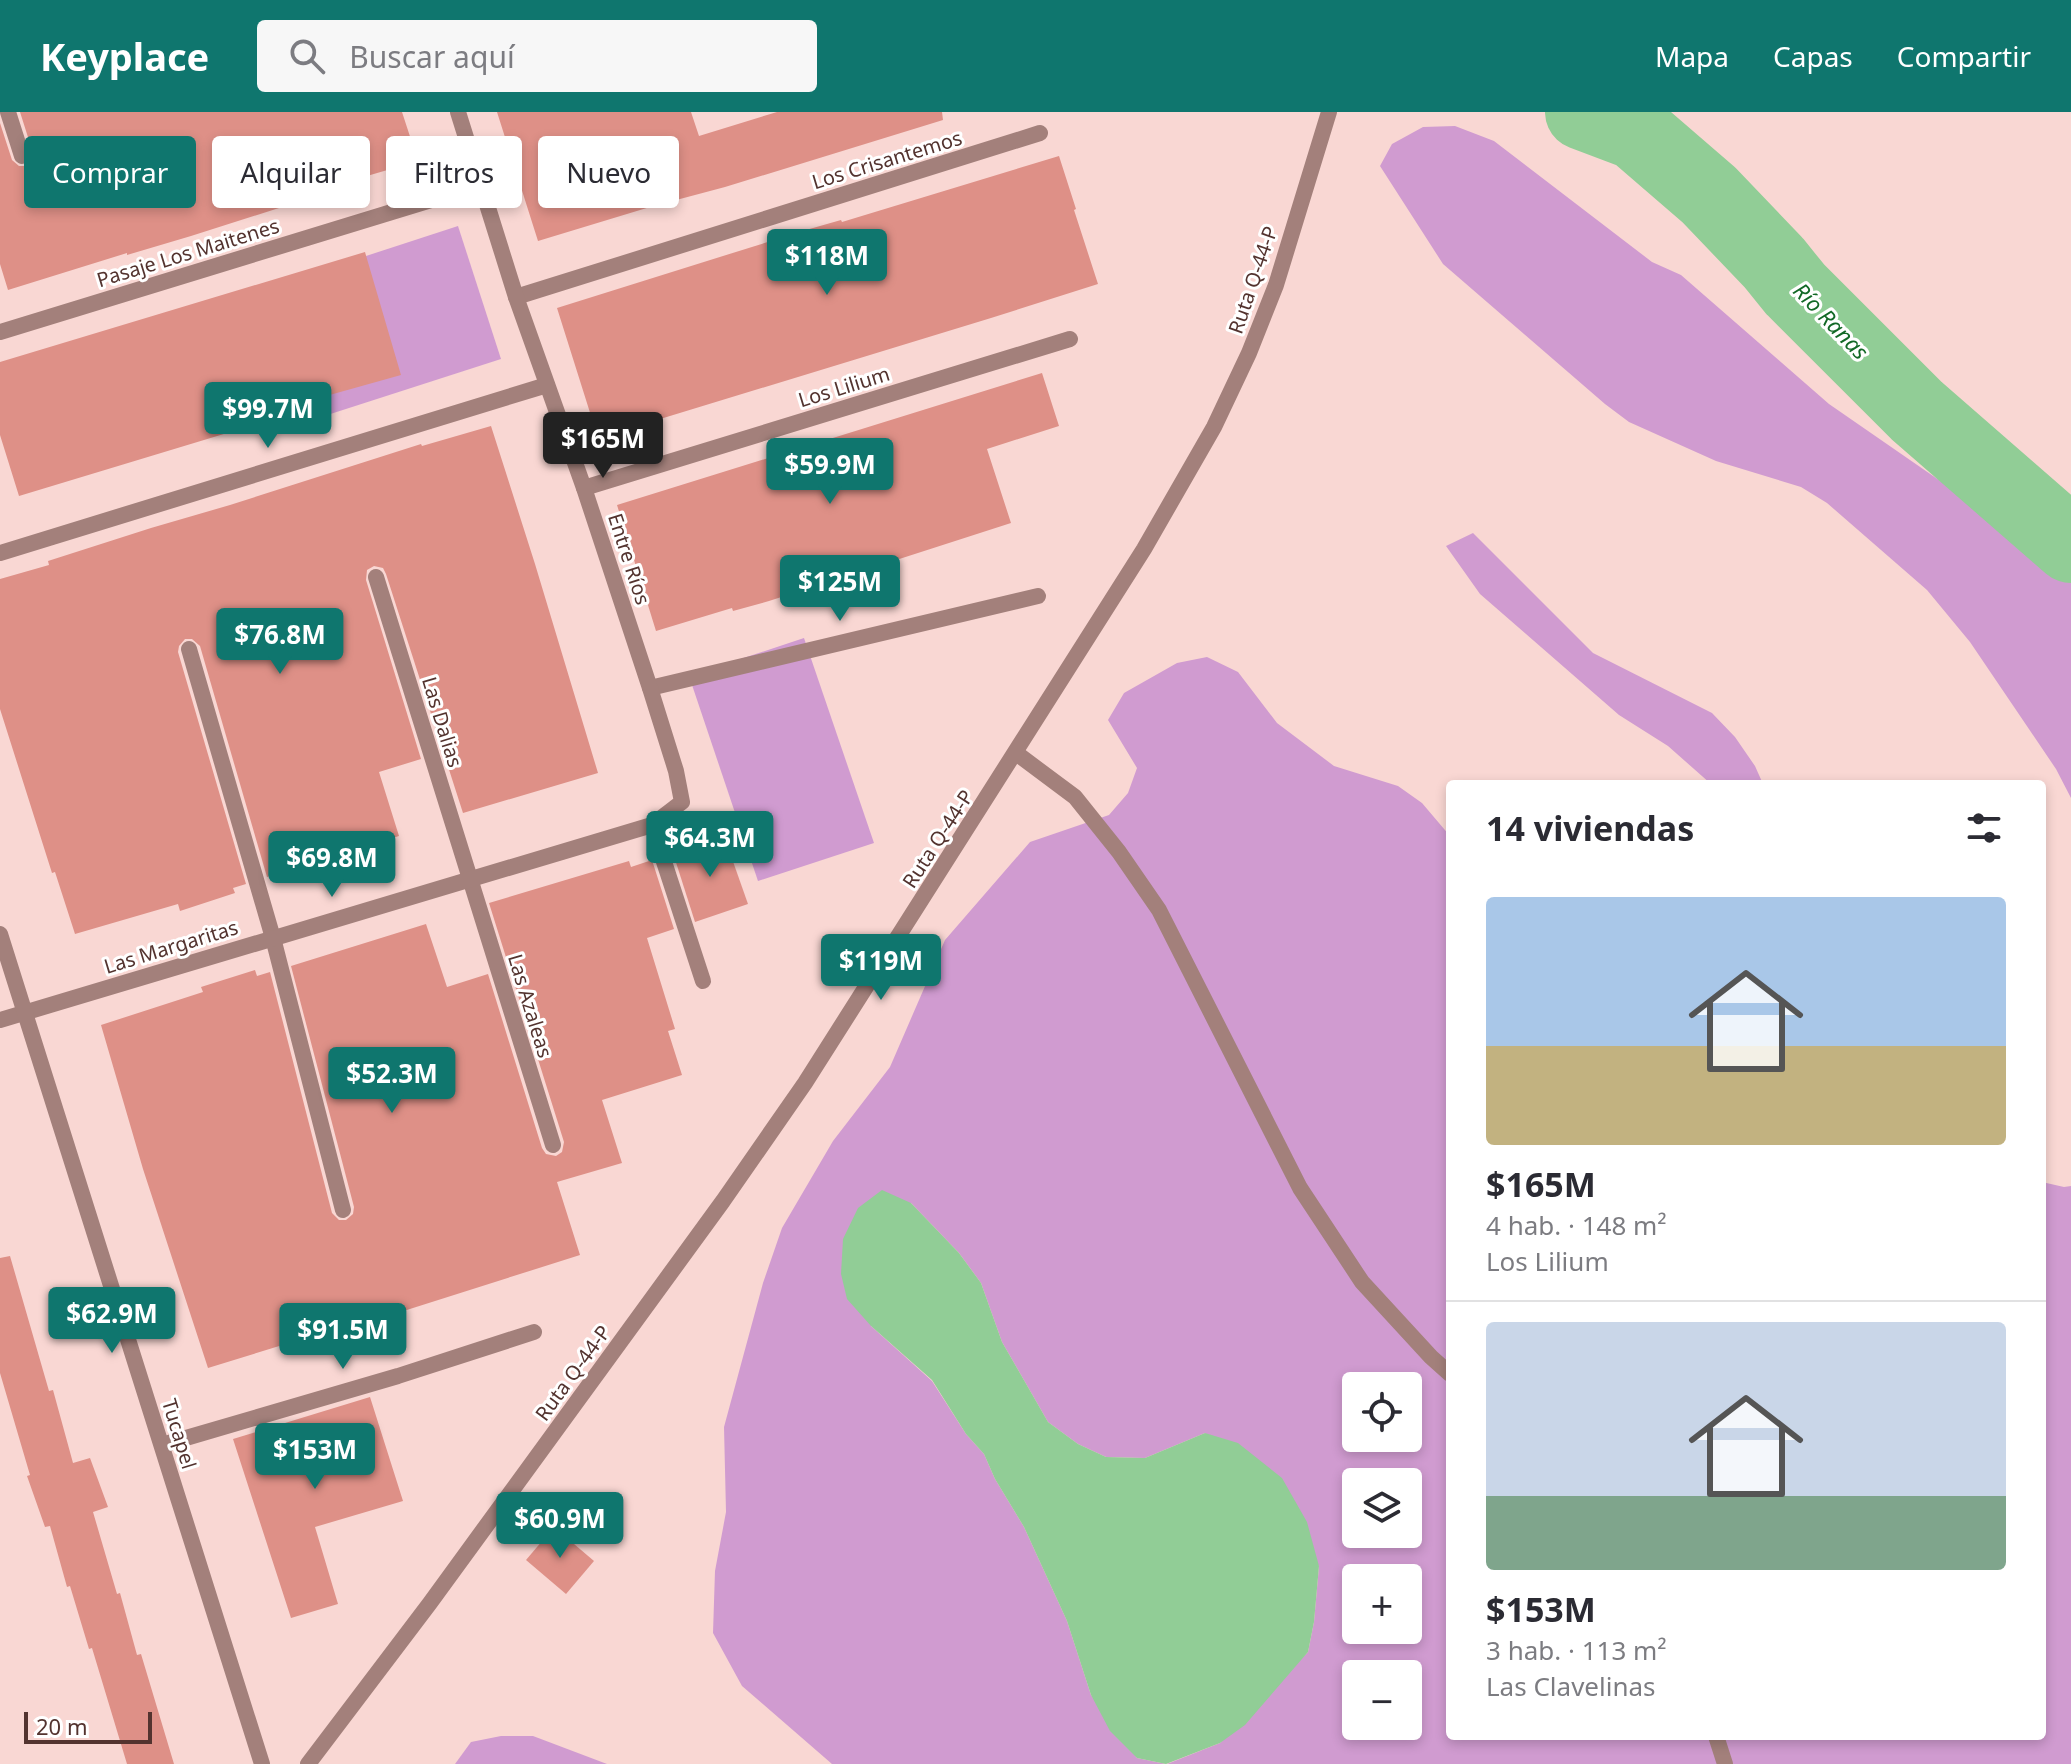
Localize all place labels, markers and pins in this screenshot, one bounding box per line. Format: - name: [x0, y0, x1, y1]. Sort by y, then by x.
- pin: $118M: [771, 229, 883, 297]
- pin: $99.7M: [203, 382, 333, 450]
- pin: $165M: [547, 412, 659, 480]
- pin: $59.9M: [765, 438, 895, 506]
- pin: $125M: [784, 555, 896, 623]
- pin: $76.8M: [215, 608, 345, 676]
- pin: $64.3M: [645, 811, 775, 879]
- pin: $69.8M: [267, 831, 397, 899]
- pin: $119M: [825, 934, 937, 1002]
- pin: $52.3M: [327, 1047, 457, 1115]
- pin: $62.9M: [47, 1287, 177, 1355]
- pin: $91.5M: [278, 1303, 408, 1371]
- pin: $153M: [259, 1423, 371, 1491]
- pin: $60.9M: [495, 1492, 625, 1560]

